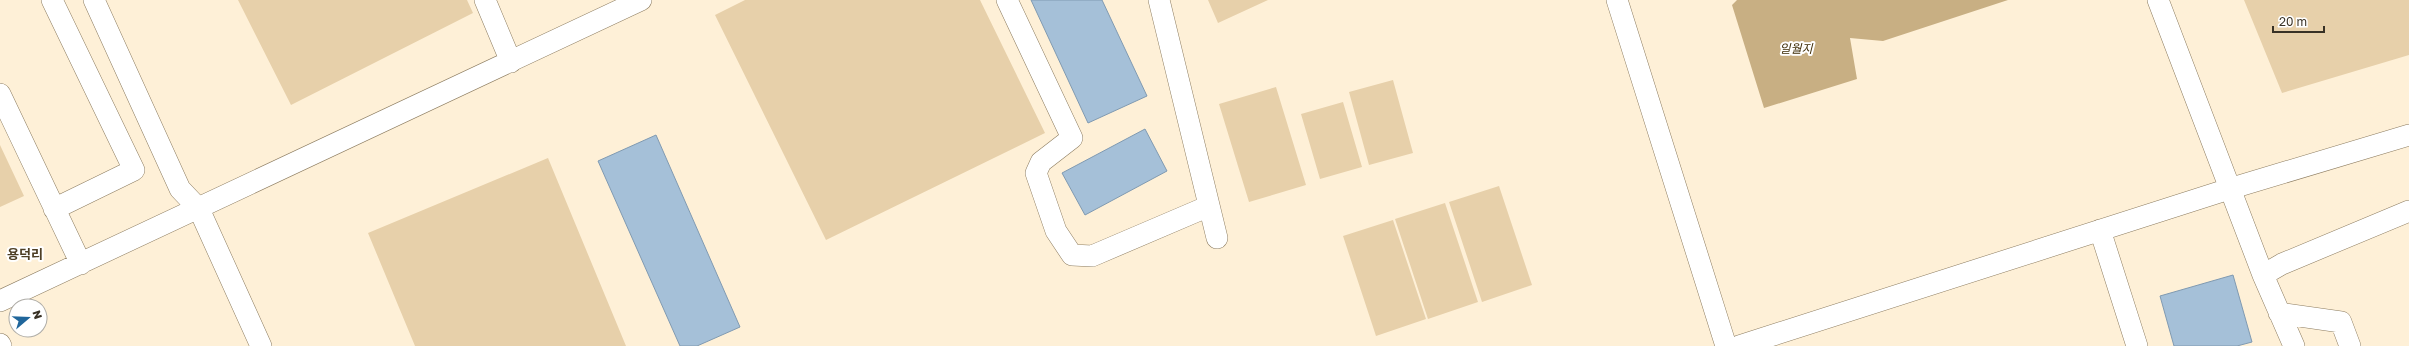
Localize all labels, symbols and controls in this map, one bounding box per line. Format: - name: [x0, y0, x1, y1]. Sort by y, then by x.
- scale bar: [2273, 8, 2324, 34]
- text: 20 m: [2279, 14, 2307, 29]
- water label: 일월지: [1779, 41, 1814, 56]
- district label: 용덕리: [7, 246, 43, 262]
- north arrow: [8, 298, 48, 338]
- text: N: [30, 309, 45, 321]

